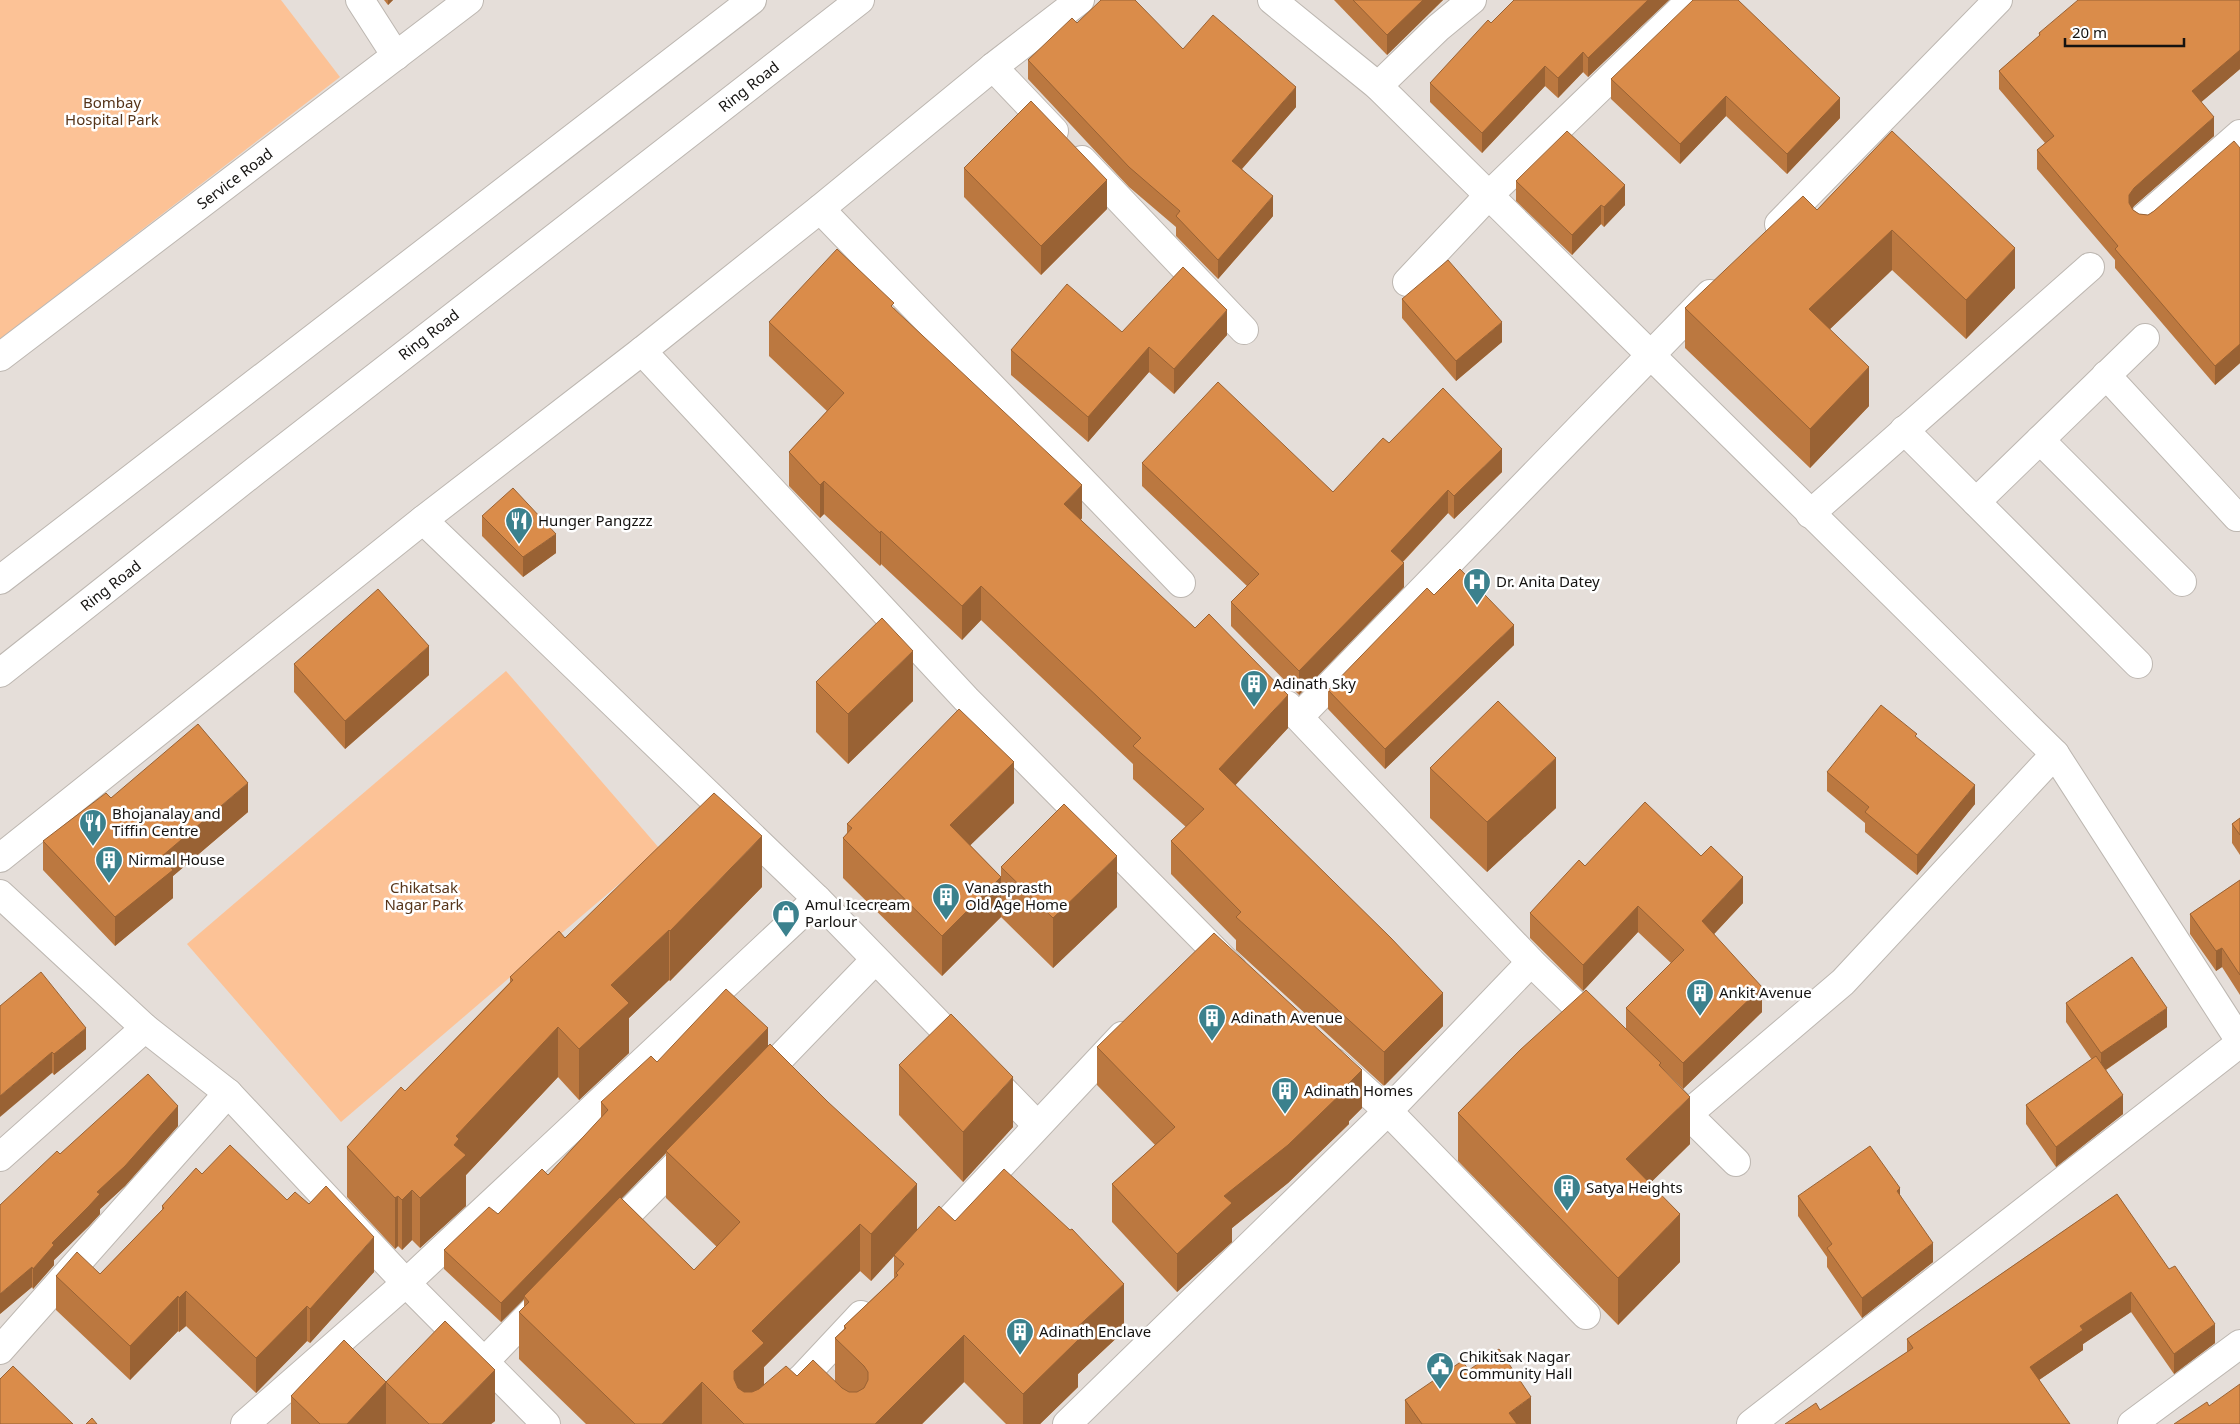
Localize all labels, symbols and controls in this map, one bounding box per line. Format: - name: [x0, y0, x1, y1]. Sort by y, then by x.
- scale bar: [2065, 15, 2184, 47]
- text: 20 m: [2072, 22, 2107, 42]
- street label: Ring Road: [714, 56, 783, 116]
- park label: Bombay Hospital Park: [65, 92, 159, 129]
- street label: Service Road: [192, 143, 276, 213]
- street label: Ring Road: [394, 304, 463, 364]
- restaurant icon: Hunger Pangzzz: [504, 506, 534, 545]
- place label: Hunger Pangzzz: [538, 510, 653, 530]
- street label: Ring Road: [76, 555, 145, 615]
- hospital icon: Dr. Anita Datey: [1462, 567, 1492, 606]
- place label: Dr. Anita Datey: [1496, 571, 1600, 591]
- building icon: Adinath Sky: [1239, 669, 1269, 708]
- place label: Adinath Sky: [1273, 673, 1356, 693]
- place label: Bhojanalay and Tiffin Centre: [112, 803, 221, 840]
- restaurant icon: Bhojanalay and Tiffin Centre: [78, 808, 108, 847]
- building icon: Nirmal House: [94, 845, 124, 884]
- place label: Nirmal House: [128, 849, 225, 869]
- park label: Chikatsak Nagar Park: [384, 877, 464, 914]
- place label: Vanasprasth Old Age Home: [965, 877, 1068, 914]
- building icon: Vanasprasth Old Age Home: [931, 882, 961, 921]
- place label: Amul Icecream Parlour: [805, 894, 910, 931]
- shop icon: Amul Icecream Parlour: [771, 899, 801, 938]
- building icon: Ankit Avenue: [1685, 978, 1715, 1017]
- place label: Ankit Avenue: [1719, 982, 1812, 1002]
- building icon: Adinath Avenue: [1197, 1003, 1227, 1042]
- place label: Adinath Avenue: [1231, 1007, 1343, 1027]
- building icon: Adinath Homes: [1270, 1076, 1300, 1115]
- place label: Adinath Homes: [1304, 1080, 1413, 1100]
- building icon: Satya Heights: [1552, 1173, 1582, 1212]
- place label: Satya Heights: [1586, 1177, 1683, 1197]
- building icon: Adinath Enclave: [1005, 1317, 1035, 1356]
- place label: Adinath Enclave: [1039, 1321, 1151, 1341]
- place label: Chikitsak Nagar Community Hall: [1459, 1346, 1572, 1383]
- public building icon: Chikitsak Nagar Community Hall: [1425, 1351, 1455, 1390]

